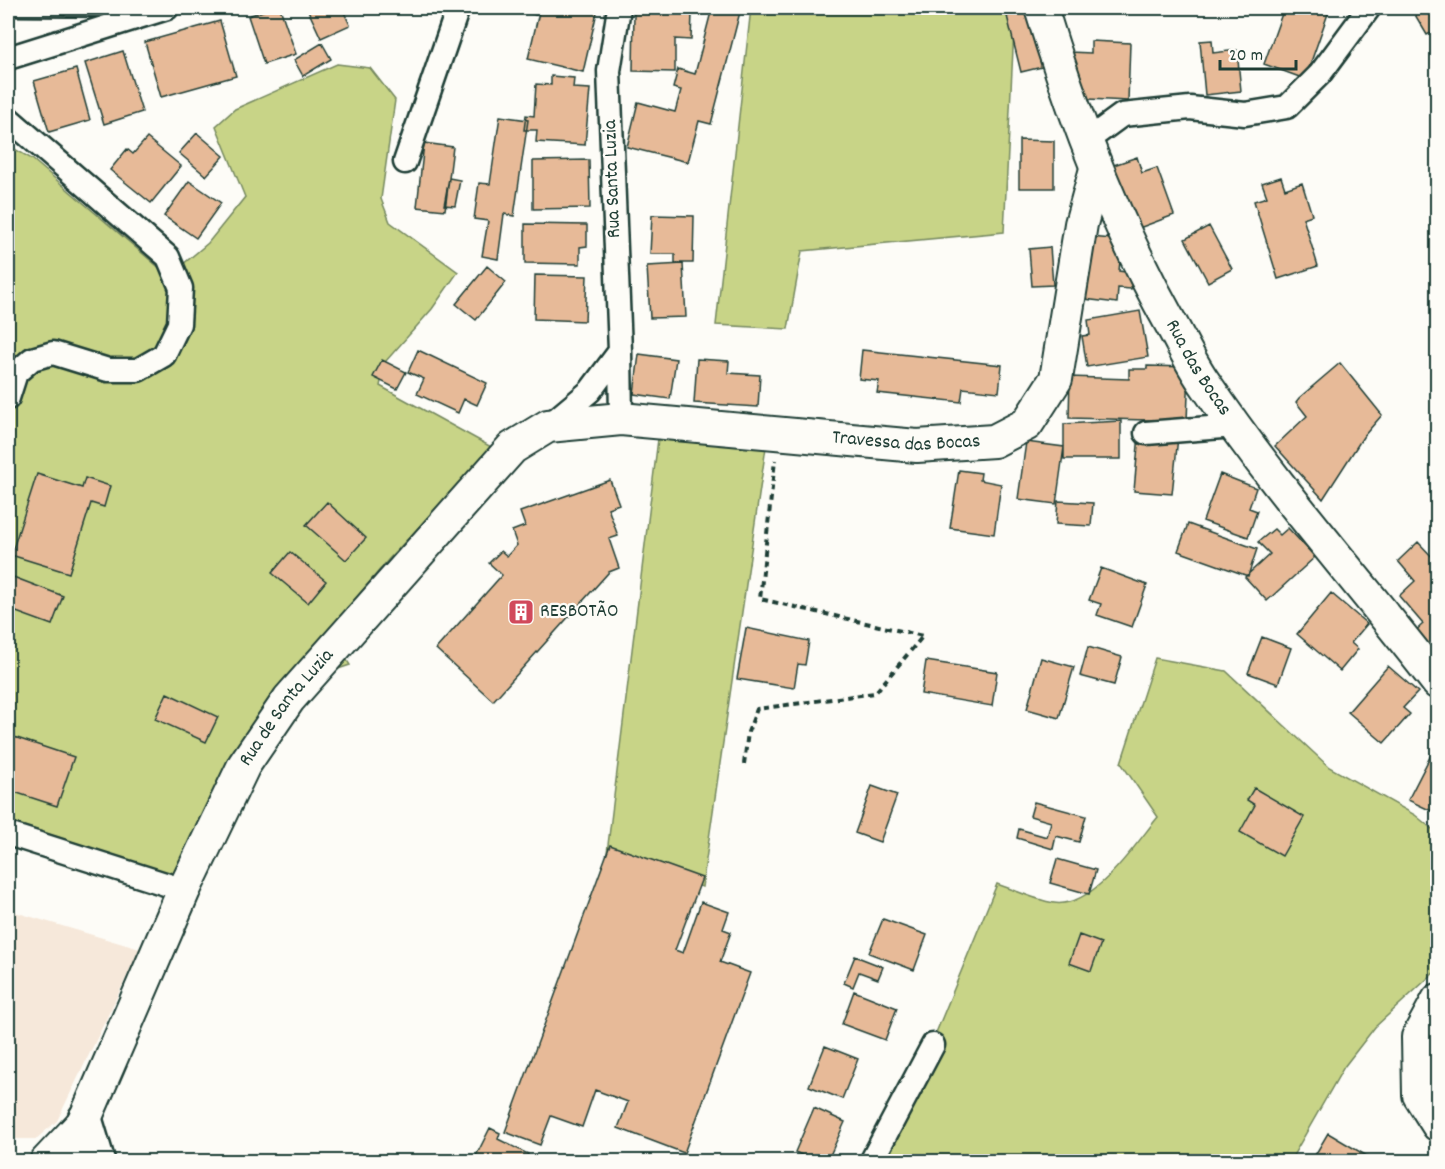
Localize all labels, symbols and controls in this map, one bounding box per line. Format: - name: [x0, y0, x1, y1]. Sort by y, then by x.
- scale bar: [1220, 33, 1296, 71]
- text: 20 m: [1229, 44, 1263, 69]
- street label: Rua Santa Luzia: [597, 119, 629, 239]
- street label: Rua das Bocas: [1158, 315, 1238, 422]
- street label: Travessa das Bocas: [831, 424, 981, 460]
- building icon: RESBOTÃO: [506, 597, 536, 627]
- place label: RESBOTÃO: [540, 598, 618, 626]
- street label: Rua de Santa Luzia: [233, 643, 341, 772]

